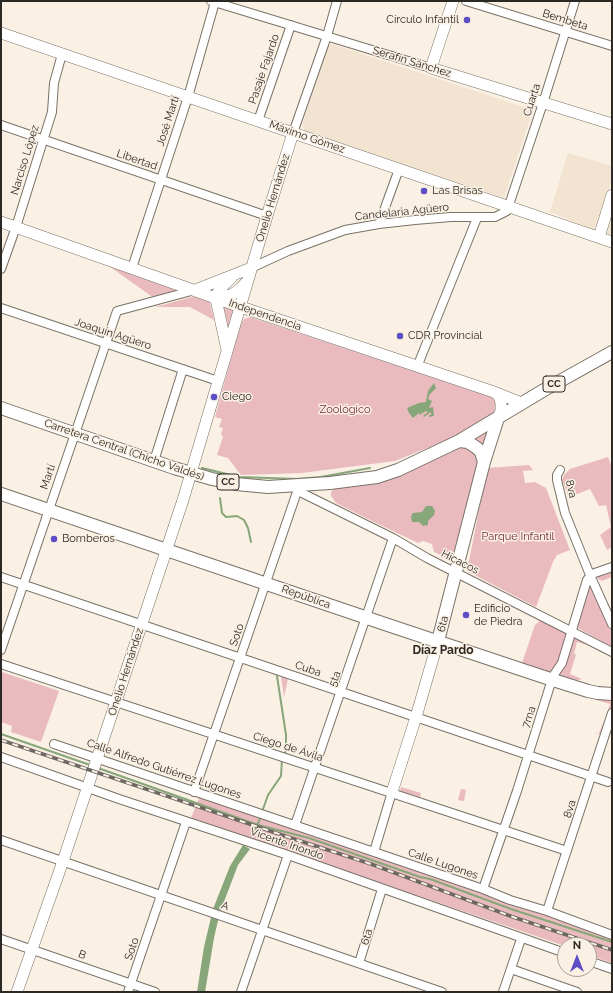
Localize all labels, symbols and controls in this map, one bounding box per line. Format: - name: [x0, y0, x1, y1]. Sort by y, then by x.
- street label: Bembeta: [541, 7, 589, 33]
- place label: Círculo Infantil: [386, 13, 459, 27]
- marker: Círculo Infantil: [462, 15, 472, 25]
- street label: Pasaje Fajardo: [246, 32, 282, 106]
- street label: Serafín Sánchez: [371, 44, 453, 80]
- street label: Cuarta: [521, 82, 543, 118]
- street label: José Martí: [154, 94, 182, 148]
- street label: Máximo Gómez: [267, 118, 347, 156]
- street label: Narciso López: [8, 123, 42, 197]
- street label: Libertad: [115, 147, 159, 173]
- street label: Onelio Hernández: [253, 152, 293, 244]
- place label: Las Brisas: [432, 184, 483, 198]
- marker: Las Brisas: [419, 186, 429, 196]
- street label: Candelaria Agüero: [354, 200, 450, 224]
- street label: Independencia: [227, 296, 303, 334]
- street label: Joaquín Agüero: [73, 315, 153, 353]
- place label: CDR Provincial: [408, 329, 482, 343]
- marker: CDR Provincial: [395, 331, 405, 341]
- road number: CC: [543, 376, 565, 392]
- place label: Ciego: [222, 390, 252, 404]
- marker: Ciego: [209, 392, 219, 402]
- park label: Zoológico: [319, 403, 371, 417]
- street label: Carretera Central (Chicho Valdés): [42, 416, 206, 484]
- street label: Martí: [38, 463, 58, 491]
- road number: CC: [217, 474, 239, 490]
- street label: 8va: [563, 479, 579, 499]
- park label: Parque Infantil: [481, 530, 555, 544]
- place label: Bomberos: [62, 532, 115, 546]
- marker: Bomberos: [49, 534, 59, 544]
- street label: Hicacos: [439, 547, 481, 577]
- street label: República: [280, 582, 332, 612]
- place label: Edificio de Piedra: [474, 602, 522, 628]
- marker: Edificio de Piedra: [461, 610, 471, 620]
- street label: 6ta: [435, 614, 451, 634]
- street label: Soto: [227, 622, 247, 648]
- street label: Onelio Hernández: [106, 626, 146, 718]
- district label: Díaz Pardo: [412, 643, 474, 657]
- street label: Cuba: [293, 658, 323, 680]
- street label: 5ta: [326, 669, 344, 689]
- street label: 7ma: [519, 704, 539, 730]
- street label: Ciego de Ávila: [251, 729, 325, 765]
- street label: Calle Alfredo Gutiérrez Lugones: [85, 736, 243, 802]
- street label: 8va: [561, 798, 579, 820]
- street label: Vicente Iriondo: [249, 825, 325, 863]
- street label: Calle Lugones: [406, 846, 480, 882]
- street label: A: [219, 899, 231, 913]
- street label: 6ta: [358, 927, 376, 947]
- street label: Soto: [122, 936, 142, 962]
- north arrow: [557, 937, 597, 977]
- text: N: [573, 939, 581, 952]
- street label: B: [76, 948, 88, 962]

